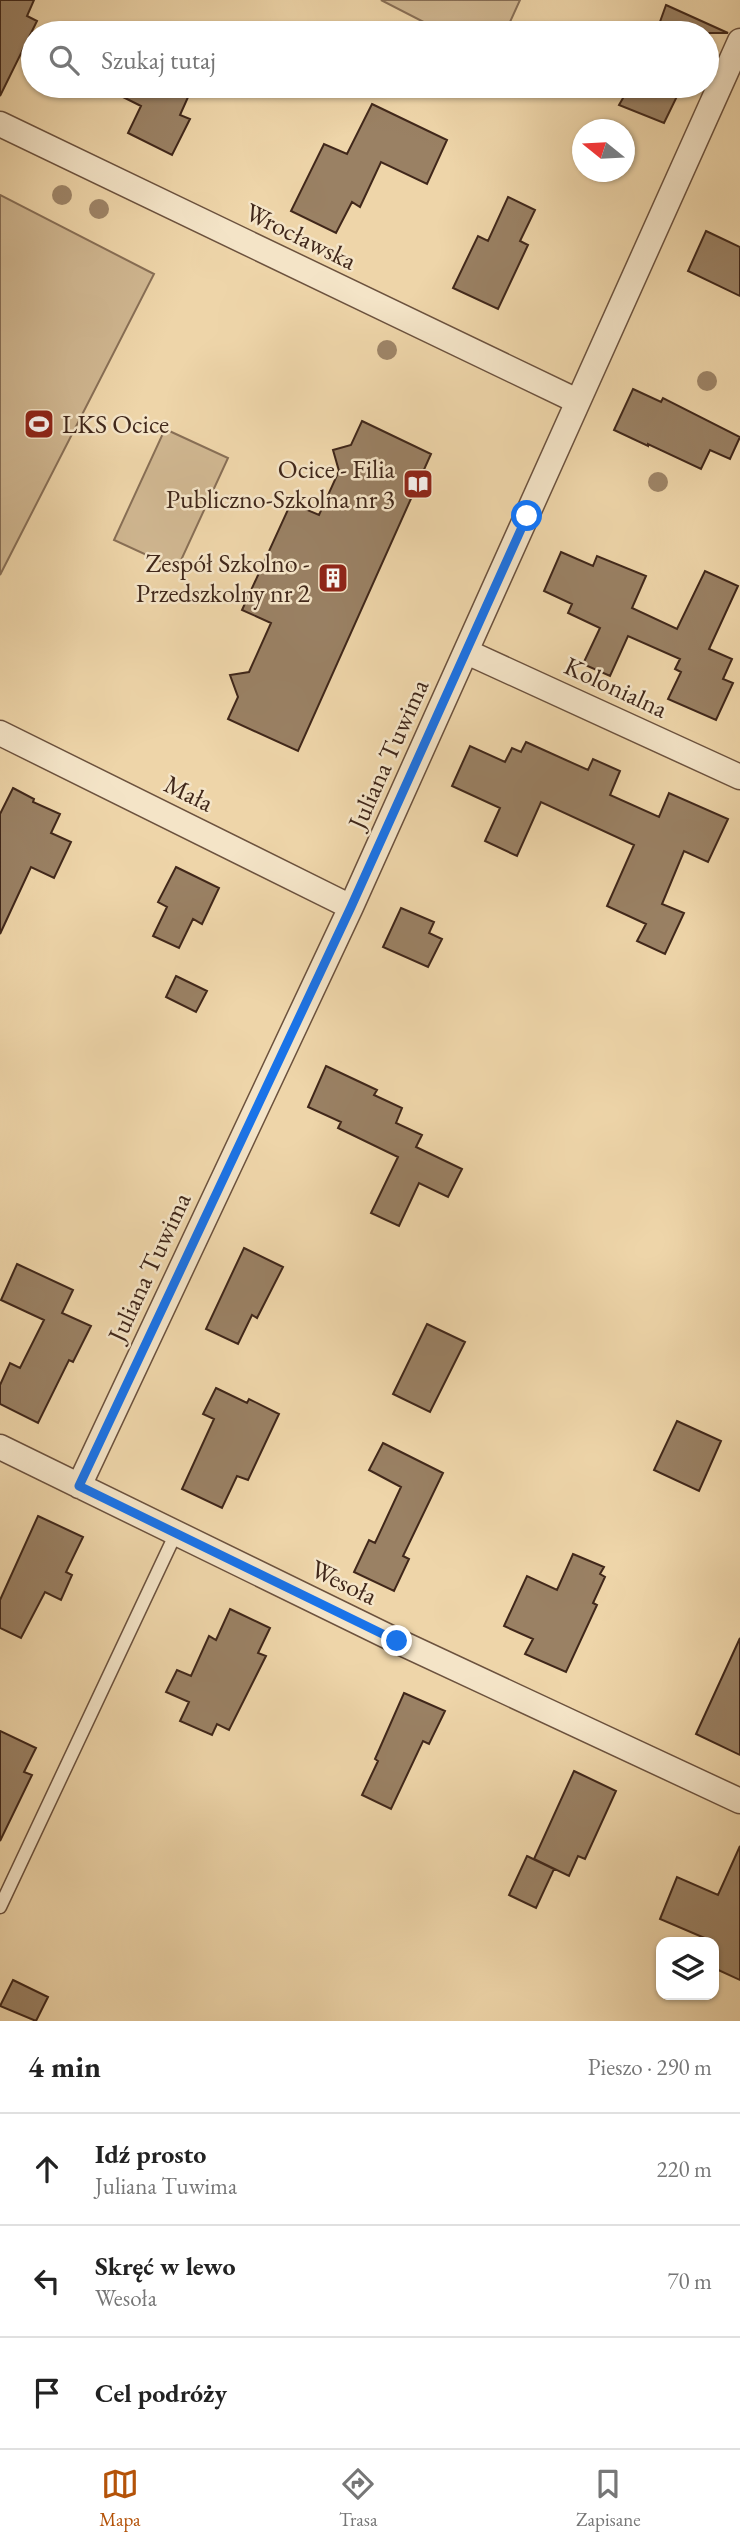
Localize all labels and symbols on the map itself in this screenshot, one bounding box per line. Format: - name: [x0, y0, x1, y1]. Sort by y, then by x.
- north arrow: [572, 119, 635, 182]
- street label: Wrocławska: [240, 195, 363, 278]
- sports icon: LKS Ocice: [22, 407, 56, 441]
- place label: LKS Ocice: [62, 407, 169, 441]
- place label: Ocice - Filia Publiczno-Szkolna nr 3: [166, 452, 396, 516]
- library icon: Ocice - Filia Publiczno-Szkolna nr 3: [401, 467, 435, 501]
- route start: [511, 500, 542, 531]
- place label: Zespół Szkolno - Przedszkolny nr 2: [136, 546, 311, 610]
- building icon: Zespół Szkolno - Przedszkolny nr 2: [316, 561, 350, 595]
- street label: Kolonialna: [559, 648, 674, 726]
- street label: Juliana Tuwima: [339, 673, 436, 836]
- street label: Mała: [159, 767, 220, 820]
- street label: Juliana Tuwima: [99, 1186, 199, 1349]
- street label: Wesoła: [305, 1551, 383, 1613]
- route end: [381, 1625, 412, 1656]

